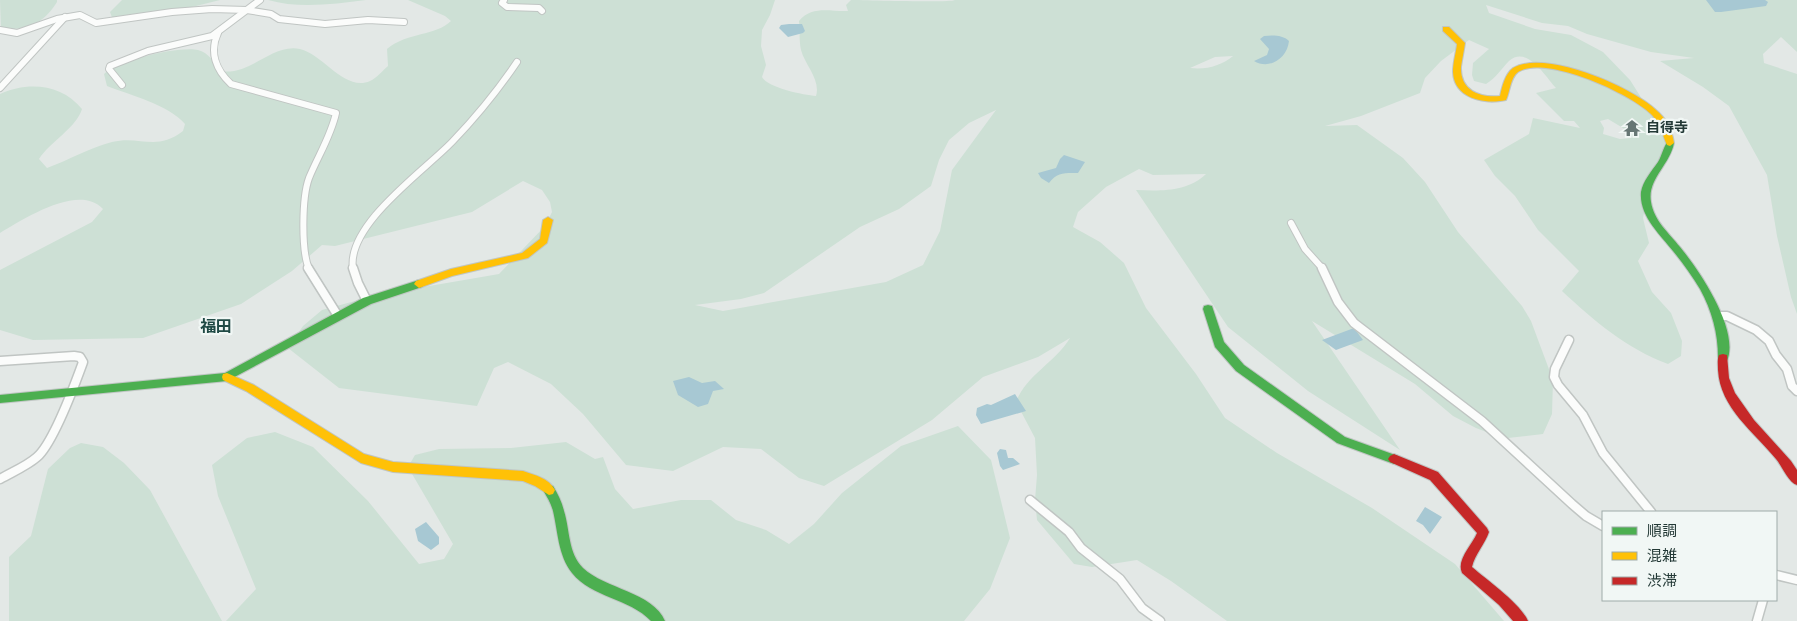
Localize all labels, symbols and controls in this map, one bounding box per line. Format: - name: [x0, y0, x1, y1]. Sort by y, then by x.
- temple icon: 自得寺: [1622, 118, 1642, 138]
- place label: 自得寺: [1646, 120, 1688, 137]
- district label: 福田: [200, 318, 232, 338]
- legend: [1602, 511, 1777, 601]
- text: 順調: [1647, 523, 1677, 542]
- text: 混雑: [1647, 548, 1677, 567]
- text: 渋滞: [1647, 573, 1677, 592]

